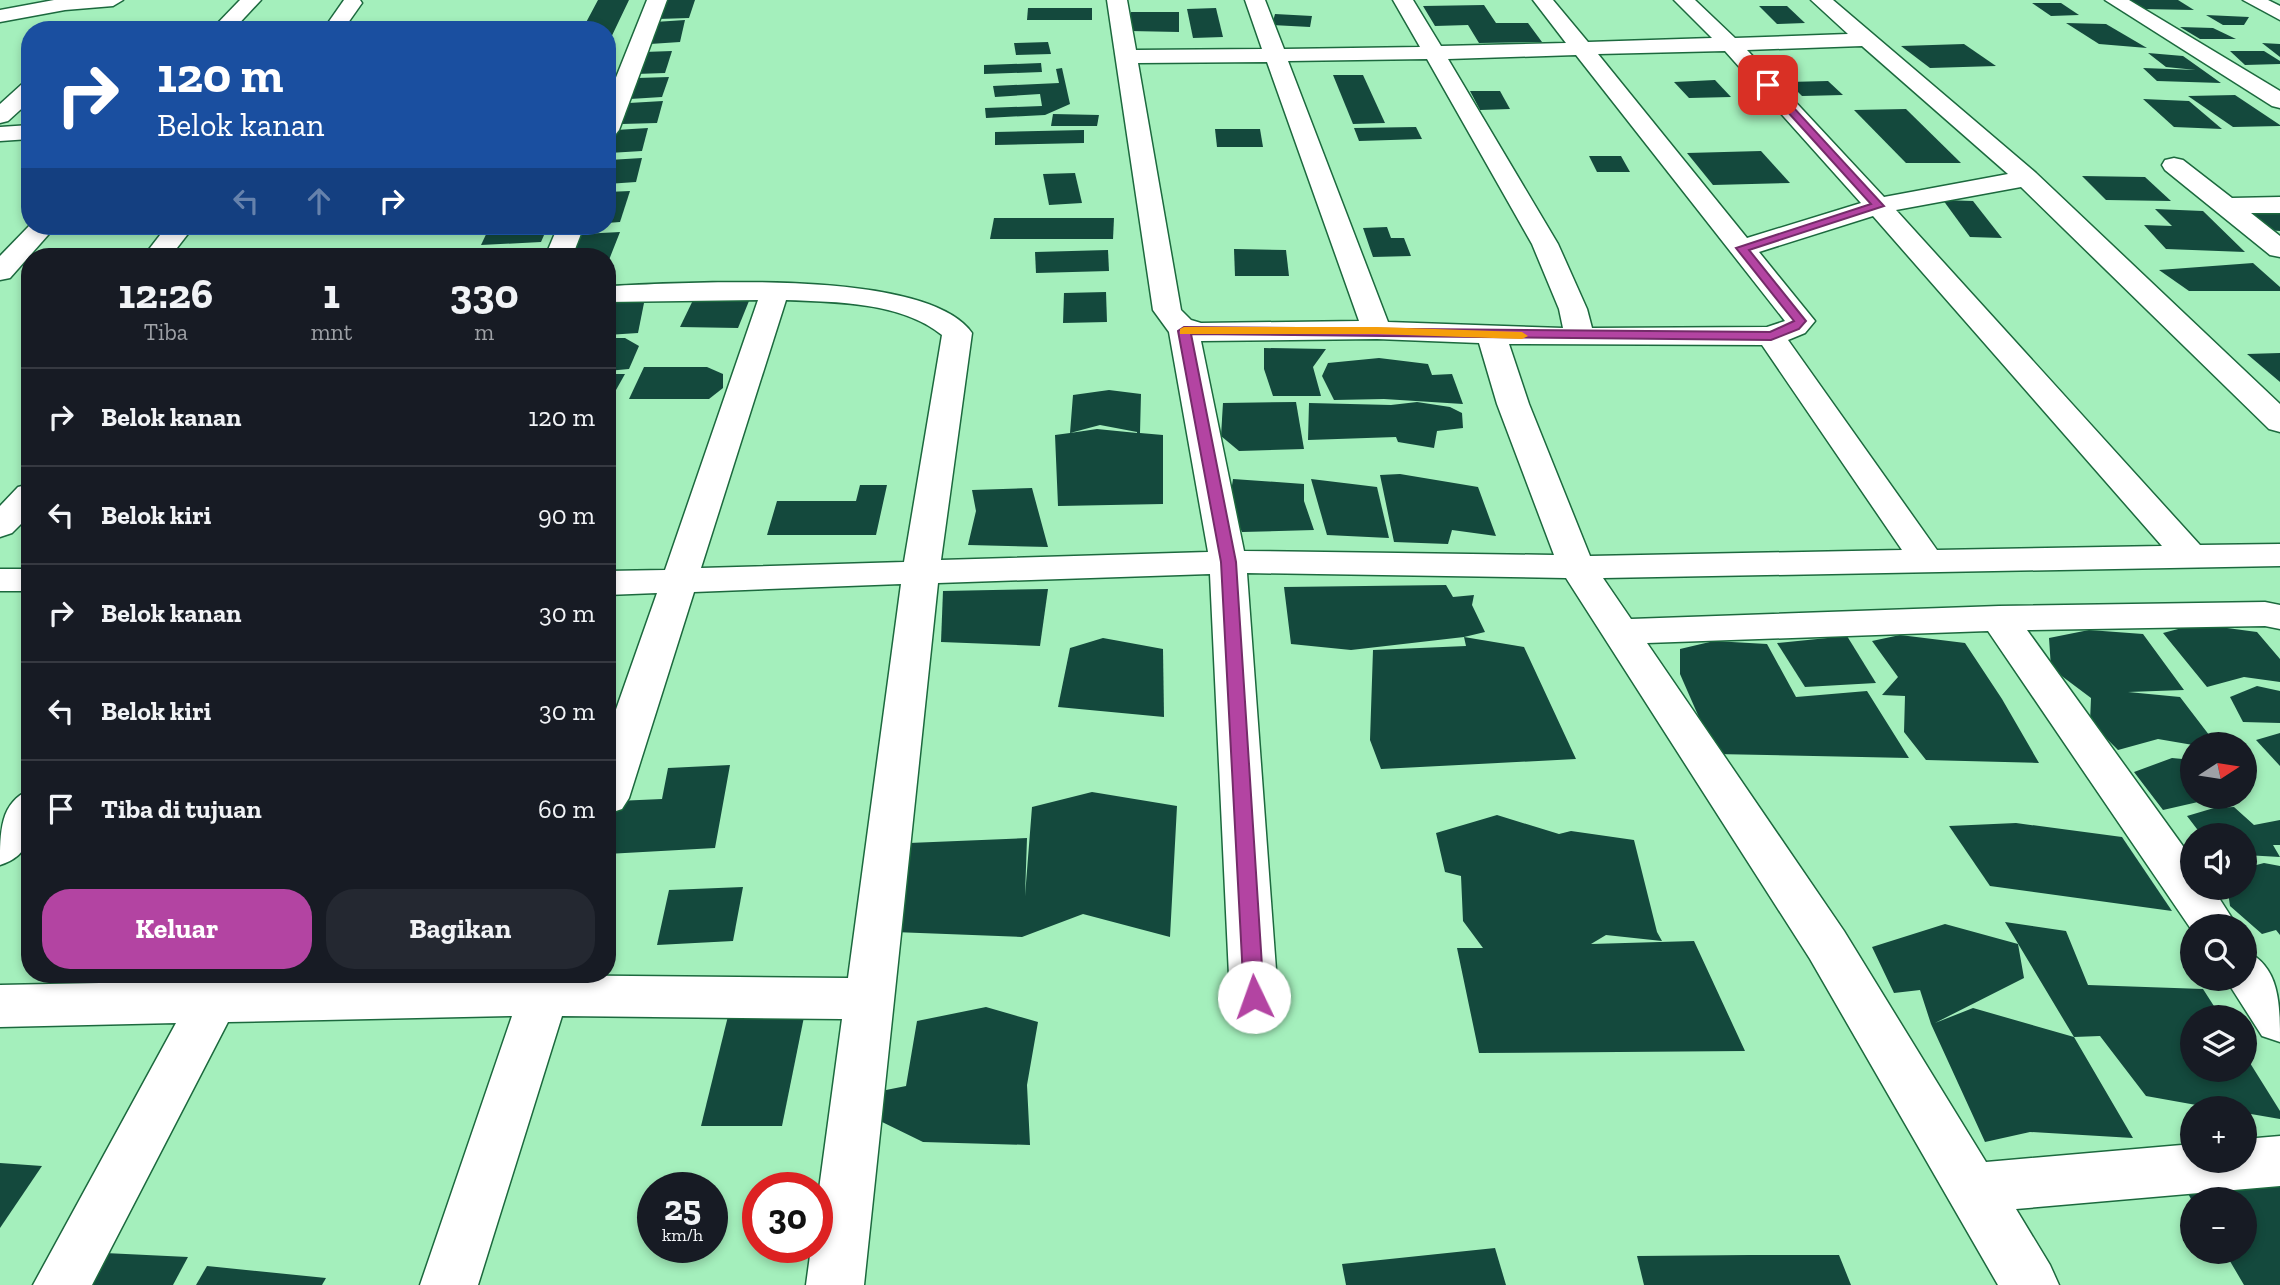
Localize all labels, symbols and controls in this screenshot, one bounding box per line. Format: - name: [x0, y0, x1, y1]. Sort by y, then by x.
- text: 120 m: [157, 46, 283, 105]
- icon: right: [42, 49, 133, 140]
- pin: [1738, 55, 1798, 115]
- icon: arrive: [1749, 66, 1787, 104]
- text: Belok kanan: [157, 106, 324, 144]
- icon: left: [227, 182, 265, 220]
- icon: ahead: [300, 182, 338, 220]
- icon: right: [373, 182, 411, 220]
- text: 12:26: [118, 268, 213, 319]
- text: 1: [323, 268, 340, 319]
- text: 330: [450, 268, 519, 319]
- text: Tiba: [144, 318, 188, 346]
- text: mnt: [311, 318, 352, 346]
- text: m: [474, 318, 494, 346]
- icon: right: [42, 398, 80, 436]
- text: Belok kanan: [101, 401, 242, 433]
- text: 120 m: [528, 401, 595, 433]
- icon: left: [42, 496, 80, 534]
- text: Belok kiri: [101, 499, 211, 531]
- text: 90 m: [538, 499, 595, 531]
- icon: right: [42, 594, 80, 632]
- text: Belok kanan: [101, 597, 242, 629]
- text: 30 m: [539, 597, 595, 629]
- icon: left: [42, 692, 80, 730]
- text: Belok kiri: [101, 695, 211, 727]
- text: 30 m: [539, 695, 595, 727]
- north arrow: [2180, 732, 2258, 808]
- map controls: [2180, 732, 2257, 1264]
- icon: arrive: [42, 790, 80, 828]
- text: Tiba di tujuan: [101, 793, 262, 825]
- text: 60 m: [538, 793, 595, 825]
- button: sound: [2180, 823, 2257, 900]
- button: Keluar: [42, 889, 312, 969]
- button: Bagikan: [326, 889, 595, 969]
- button: search: [2180, 914, 2257, 991]
- position arrow: [1217, 960, 1291, 1034]
- button: layers: [2180, 1005, 2257, 1082]
- button: +: [2180, 1096, 2257, 1173]
- speed limit sign: 30: [742, 1172, 833, 1263]
- text: 25: [664, 1187, 701, 1229]
- button: −: [2180, 1187, 2257, 1264]
- text: km/h: [662, 1224, 703, 1246]

